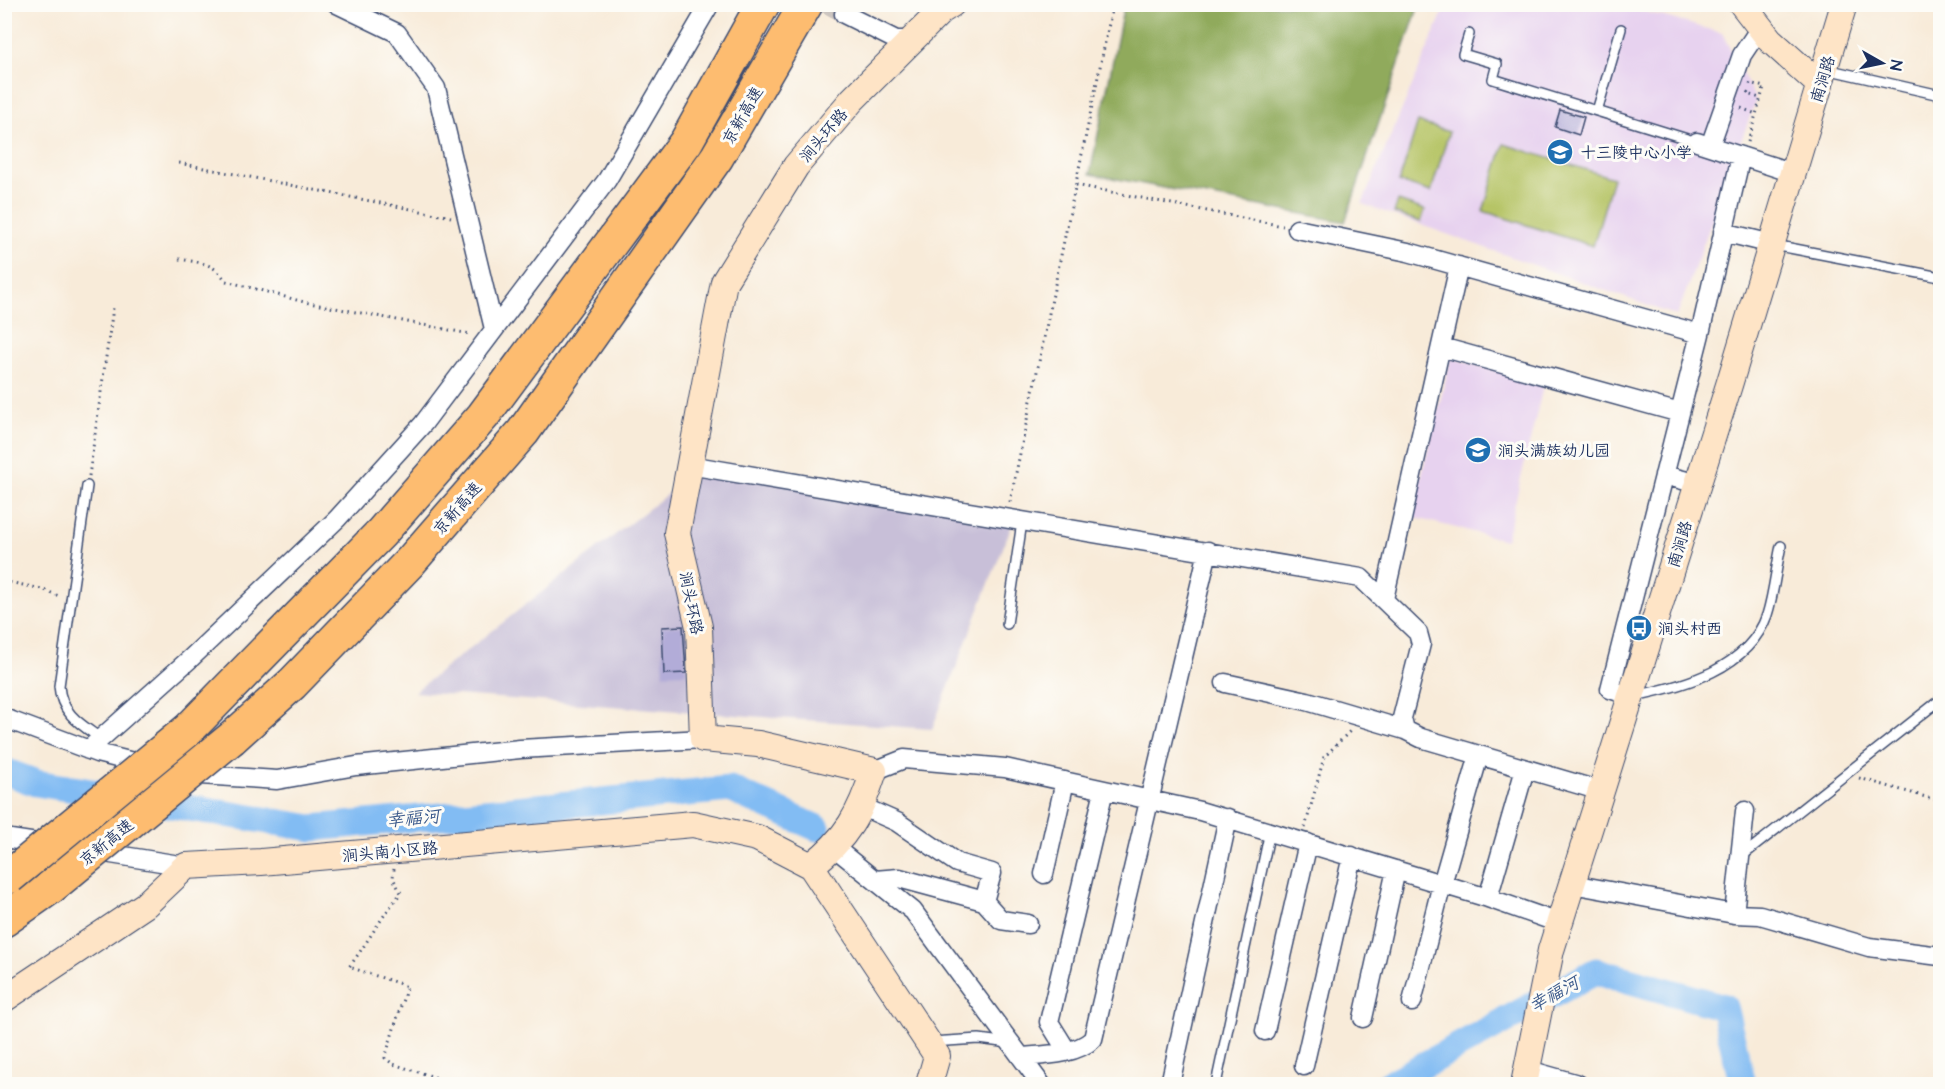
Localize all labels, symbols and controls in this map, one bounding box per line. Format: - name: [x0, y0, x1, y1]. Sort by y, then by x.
- north arrow: [1852, 33, 1912, 93]
- street label: 南涧路: [1805, 53, 1840, 105]
- text: N: [1884, 59, 1907, 72]
- street label: 京新高速: [717, 82, 768, 149]
- street label: 涧头环路: [795, 104, 853, 167]
- school or university icon: 十三陵中心小学: [1545, 137, 1575, 167]
- place label: 十三陵中心小学: [1580, 142, 1692, 164]
- school or university icon: 涧头满族幼儿园: [1463, 435, 1493, 465]
- place label: 涧头满族幼儿园: [1498, 440, 1610, 462]
- street label: 京新高速: [428, 477, 487, 540]
- street label: 南涧路: [1662, 518, 1697, 570]
- street label: 涧头环路: [674, 570, 708, 637]
- bus stop icon: 涧头村西: [1624, 613, 1654, 643]
- place label: 涧头村西: [1658, 618, 1722, 640]
- water label: 幸福河: [385, 803, 444, 833]
- street label: 京新高速: [75, 814, 138, 871]
- street label: 涧头南小区路: [341, 837, 439, 867]
- water label: 幸福河: [1525, 969, 1587, 1018]

